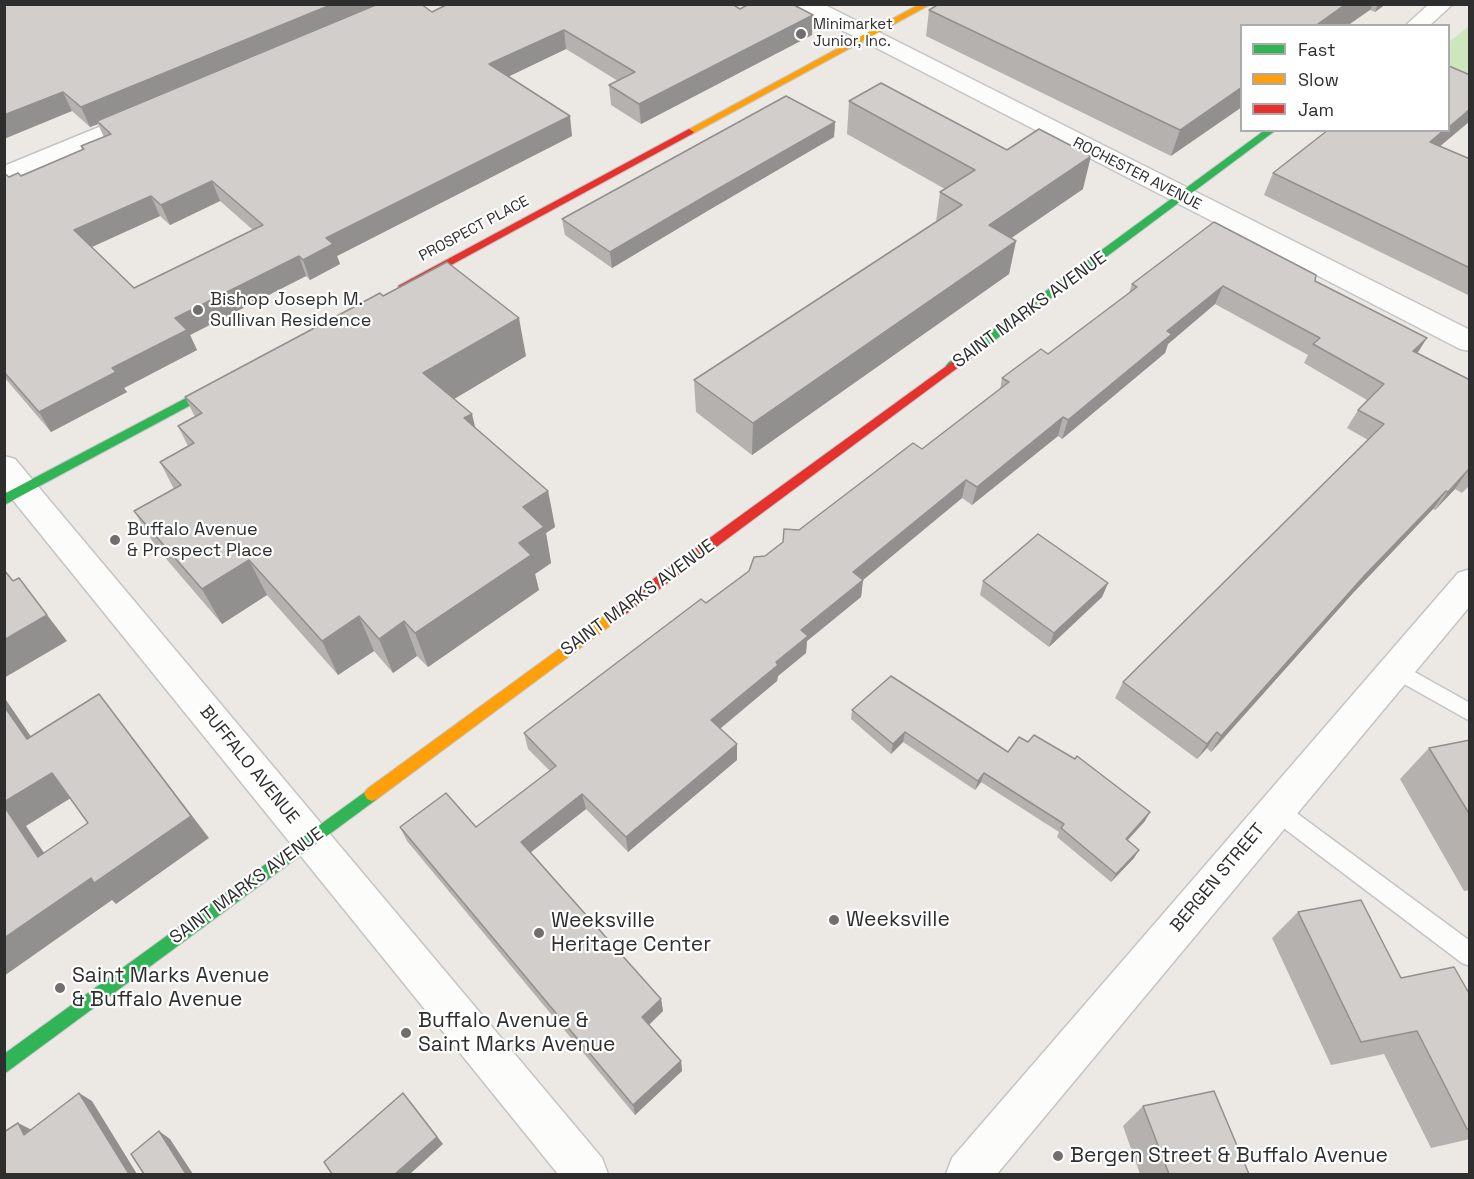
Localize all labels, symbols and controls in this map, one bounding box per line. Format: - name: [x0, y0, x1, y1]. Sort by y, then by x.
- place label: Minimarket Junior, Inc.: [813, 16, 893, 51]
- legend: [1240, 24, 1450, 132]
- marker: Minimarket Junior, Inc.: [794, 27, 808, 41]
- text: Fast: [1298, 38, 1335, 61]
- text: Slow: [1298, 68, 1339, 91]
- text: Jam: [1298, 98, 1334, 121]
- street label: ROCHESTER AVENUE: [1070, 134, 1204, 214]
- street label: PROSPECT PLACE: [416, 192, 532, 266]
- street label: SAINT MARKS AVENUE: [949, 247, 1111, 373]
- place label: Bishop Joseph M. Sullivan Residence: [210, 289, 371, 332]
- marker: Bishop Joseph M. Sullivan Residence: [191, 303, 205, 317]
- place label: Buffalo Avenue & Prospect Place: [127, 519, 273, 562]
- marker: Buffalo Avenue & Prospect Place: [108, 533, 122, 547]
- street label: SAINT MARKS AVENUE: [557, 535, 719, 661]
- street label: BUFFALO AVENUE: [195, 702, 303, 828]
- street label: BERGEN STREET: [1166, 819, 1270, 937]
- street label: SAINT MARKS AVENUE: [166, 823, 328, 949]
- place label: Weeksville: [846, 907, 950, 933]
- place label: Weeksville Heritage Center: [551, 908, 711, 958]
- marker: Weeksville: [827, 913, 841, 927]
- marker: Weeksville Heritage Center: [532, 926, 546, 940]
- place label: Saint Marks Avenue & Buffalo Avenue: [72, 963, 270, 1013]
- marker: Saint Marks Avenue & Buffalo Avenue: [53, 981, 67, 995]
- place label: Buffalo Avenue & Saint Marks Avenue: [418, 1008, 616, 1058]
- marker: Buffalo Avenue & Saint Marks Avenue: [399, 1026, 413, 1040]
- place label: Bergen Street & Buffalo Avenue: [1070, 1143, 1388, 1169]
- marker: Bergen Street & Buffalo Avenue: [1051, 1149, 1065, 1163]

